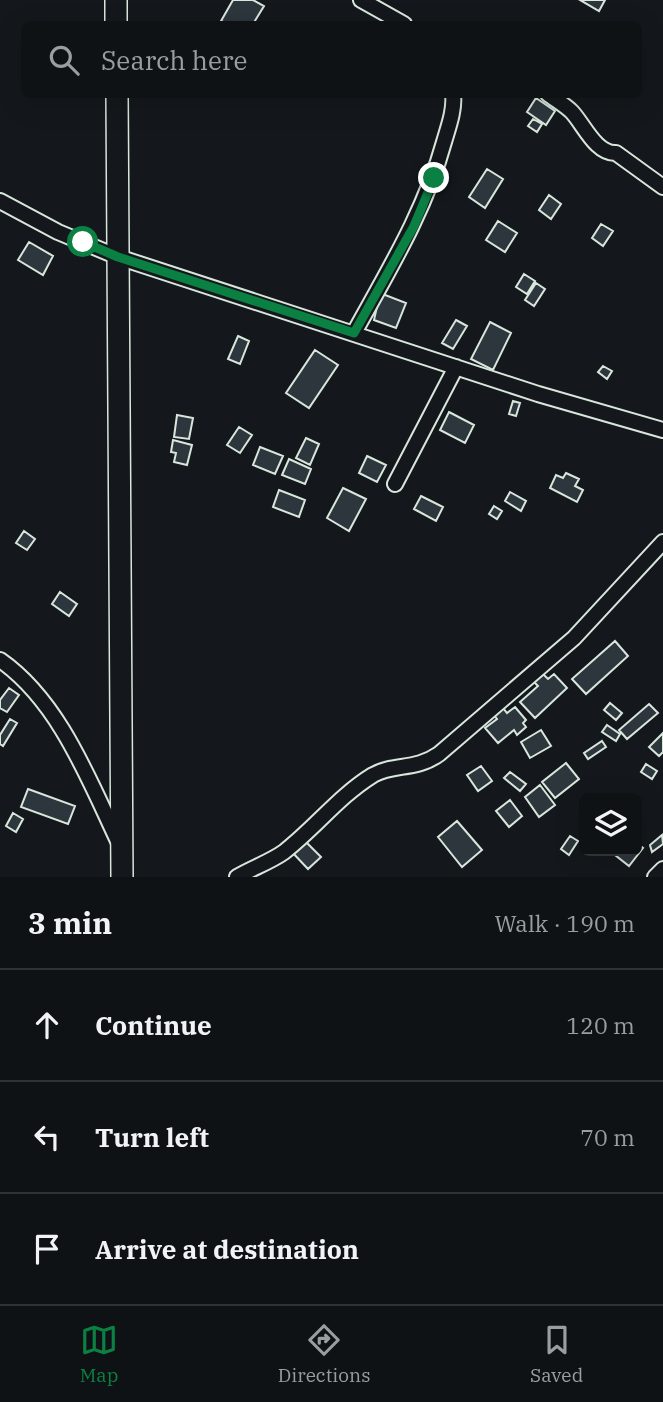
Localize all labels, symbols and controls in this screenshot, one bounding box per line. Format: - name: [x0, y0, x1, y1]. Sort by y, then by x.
- search box: [21, 21, 642, 98]
- icon: search: [45, 41, 83, 79]
- text: Search here: [101, 43, 247, 77]
- route end: [418, 162, 449, 193]
- route start: [67, 226, 98, 257]
- map controls: [579, 793, 642, 856]
- button: layers: [579, 793, 642, 856]
- text: 3 min: [28, 903, 112, 942]
- text: Walk · 190 m: [494, 908, 635, 938]
- icon: ahead: [28, 1006, 66, 1044]
- text: Continue: [95, 1008, 212, 1042]
- text: 120 m: [566, 1010, 635, 1040]
- icon: left: [28, 1118, 66, 1156]
- text: Turn left: [95, 1120, 209, 1154]
- text: 70 m: [580, 1122, 635, 1152]
- icon: arrive: [28, 1230, 66, 1268]
- text: Arrive at destination: [95, 1232, 359, 1266]
- tab: Map: [80, 1321, 118, 1387]
- tab: Directions: [278, 1321, 371, 1387]
- tab: Saved: [530, 1321, 583, 1387]

